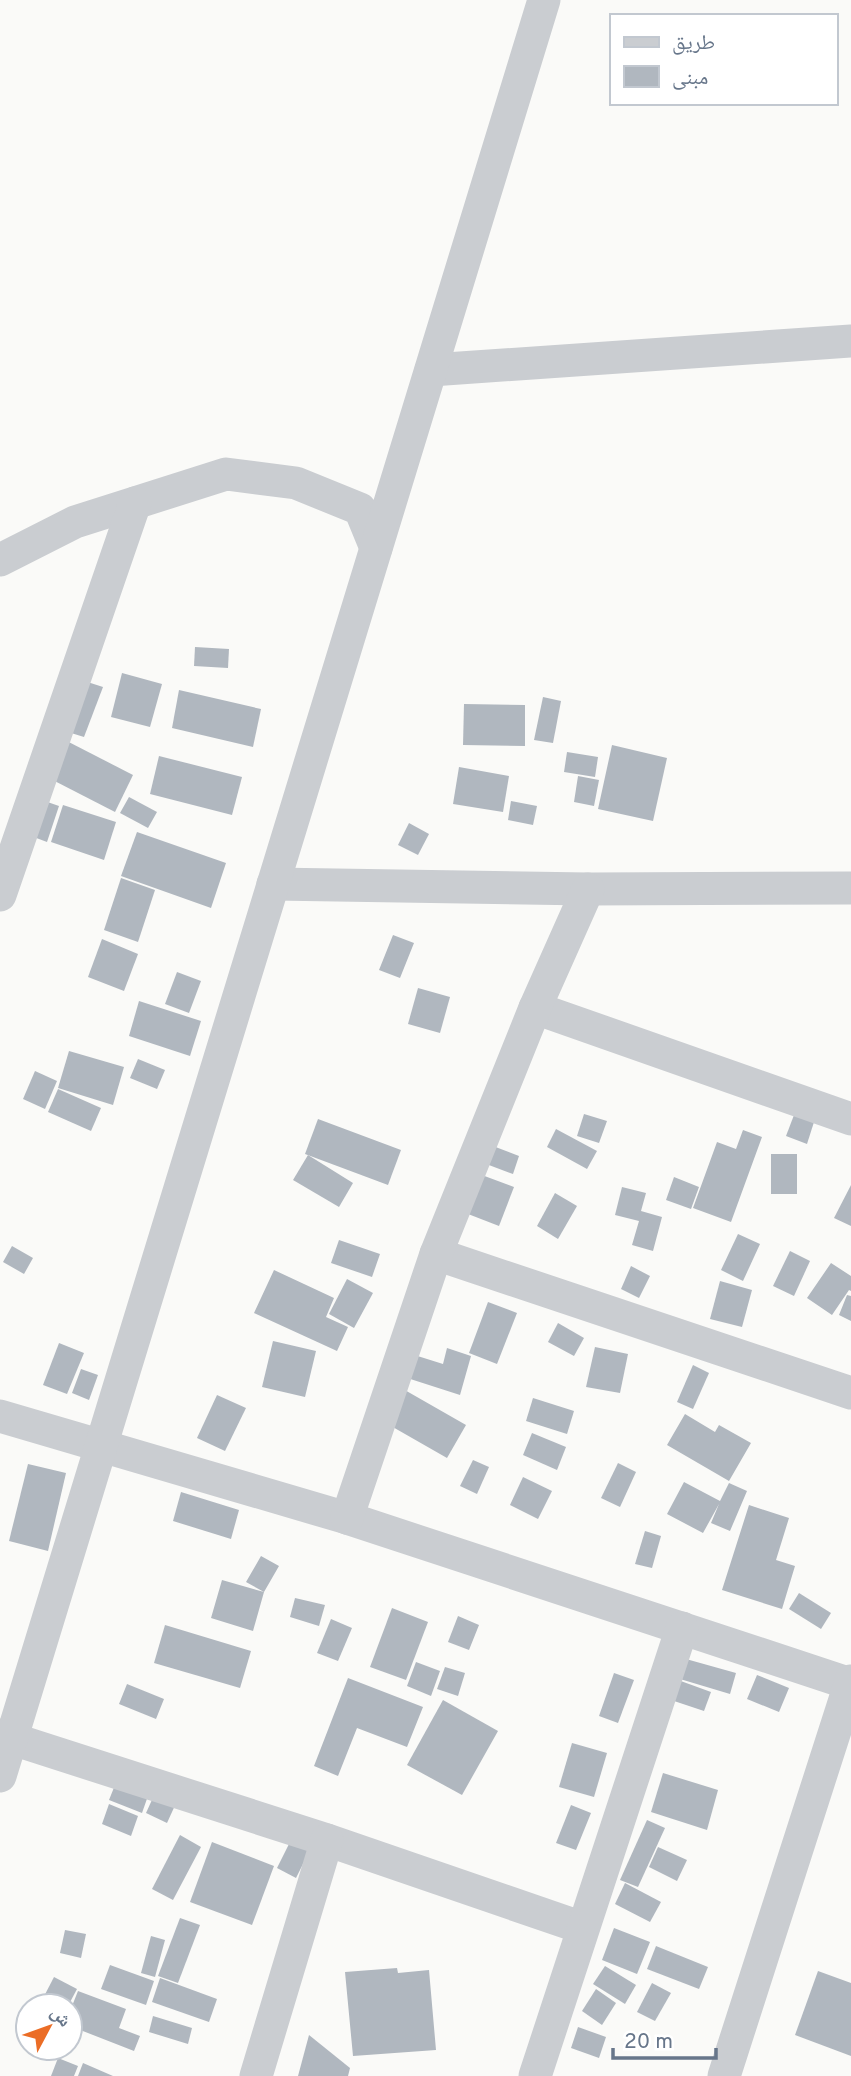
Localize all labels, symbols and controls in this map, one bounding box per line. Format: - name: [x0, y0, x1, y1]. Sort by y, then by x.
- legend: [610, 14, 837, 105]
- text: طريق: [672, 30, 715, 57]
- text: مبنى: [672, 65, 708, 92]
- north arrow: [14, 1992, 84, 2062]
- text: ش: [45, 2002, 76, 2033]
- scale bar: [613, 2016, 716, 2060]
- text: 20 m: [624, 2029, 673, 2056]

